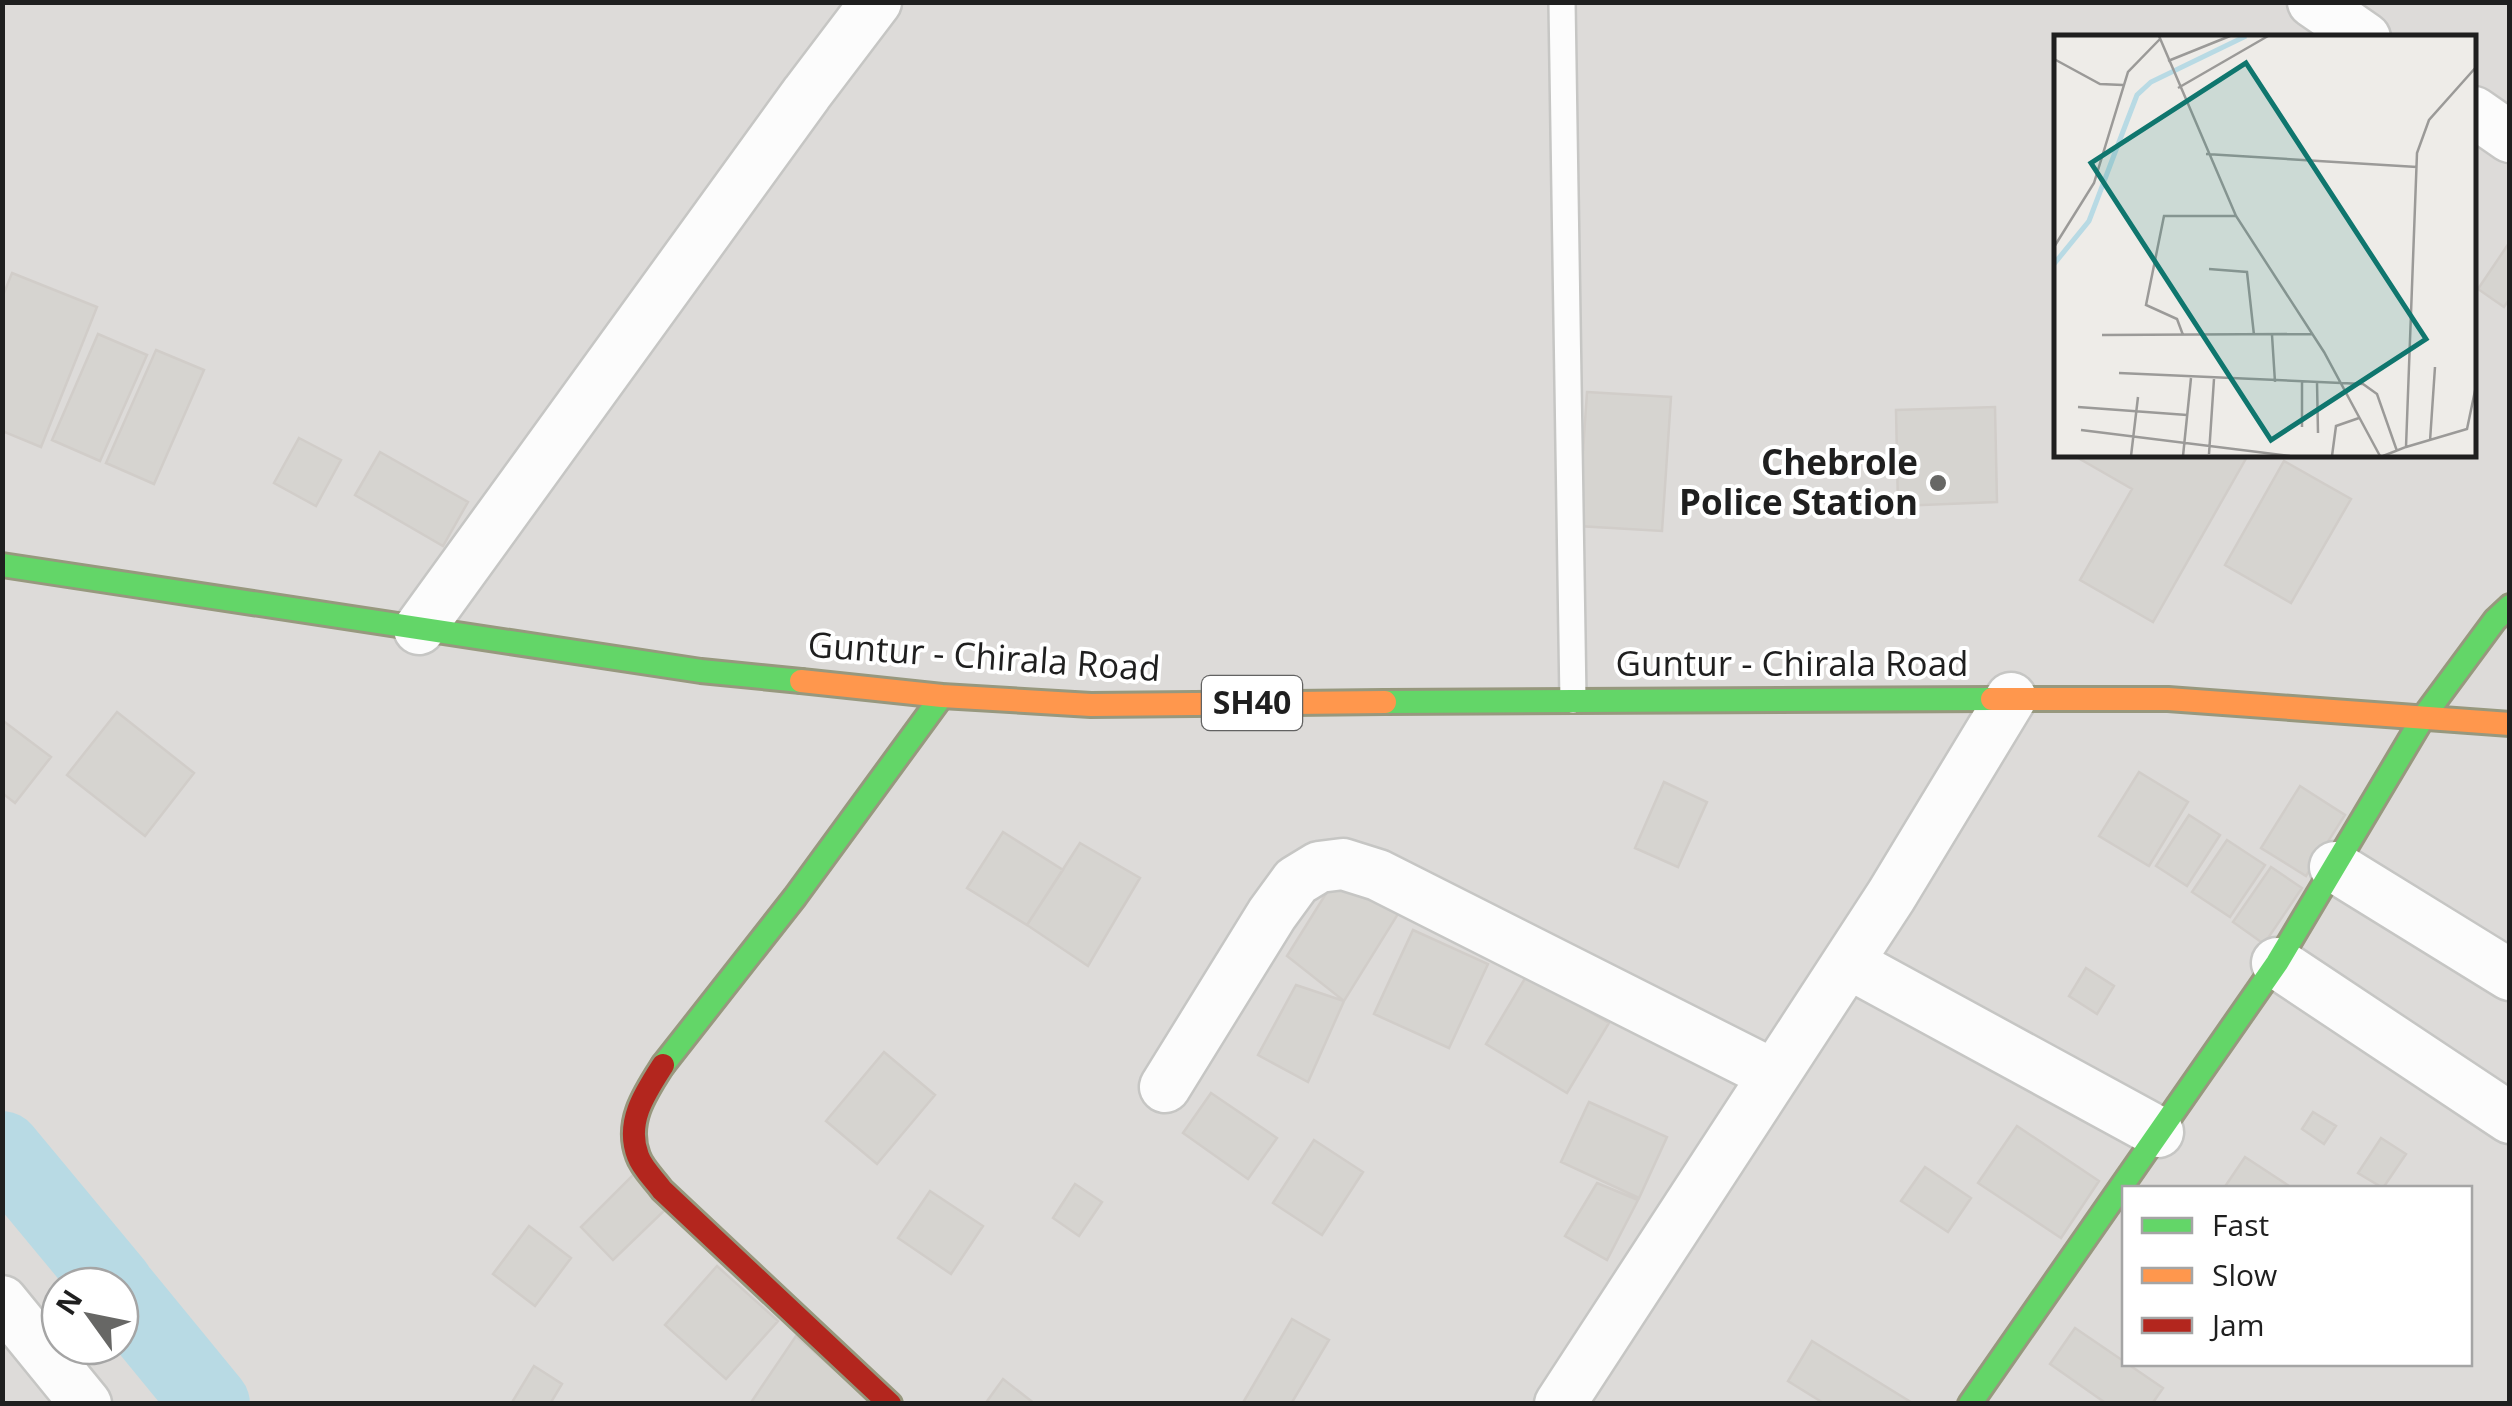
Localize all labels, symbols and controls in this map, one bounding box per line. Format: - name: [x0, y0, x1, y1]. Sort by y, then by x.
- inset map: [2054, 35, 2477, 458]
- place label: Chebrole Police Station: [1679, 438, 1918, 525]
- marker: Chebrole Police Station: [1927, 472, 1949, 494]
- street label: Guntur - Chirala Road: [806, 620, 1162, 691]
- street label: Guntur - Chirala Road: [1615, 639, 1969, 686]
- road number: SH40: [1202, 676, 1302, 730]
- legend: [2122, 1186, 2472, 1366]
- text: Fast: [2212, 1204, 2269, 1245]
- text: Slow: [2212, 1254, 2277, 1295]
- north arrow: [40, 1266, 140, 1366]
- text: N: [46, 1282, 90, 1322]
- text: Jam: [2209, 1304, 2265, 1345]

